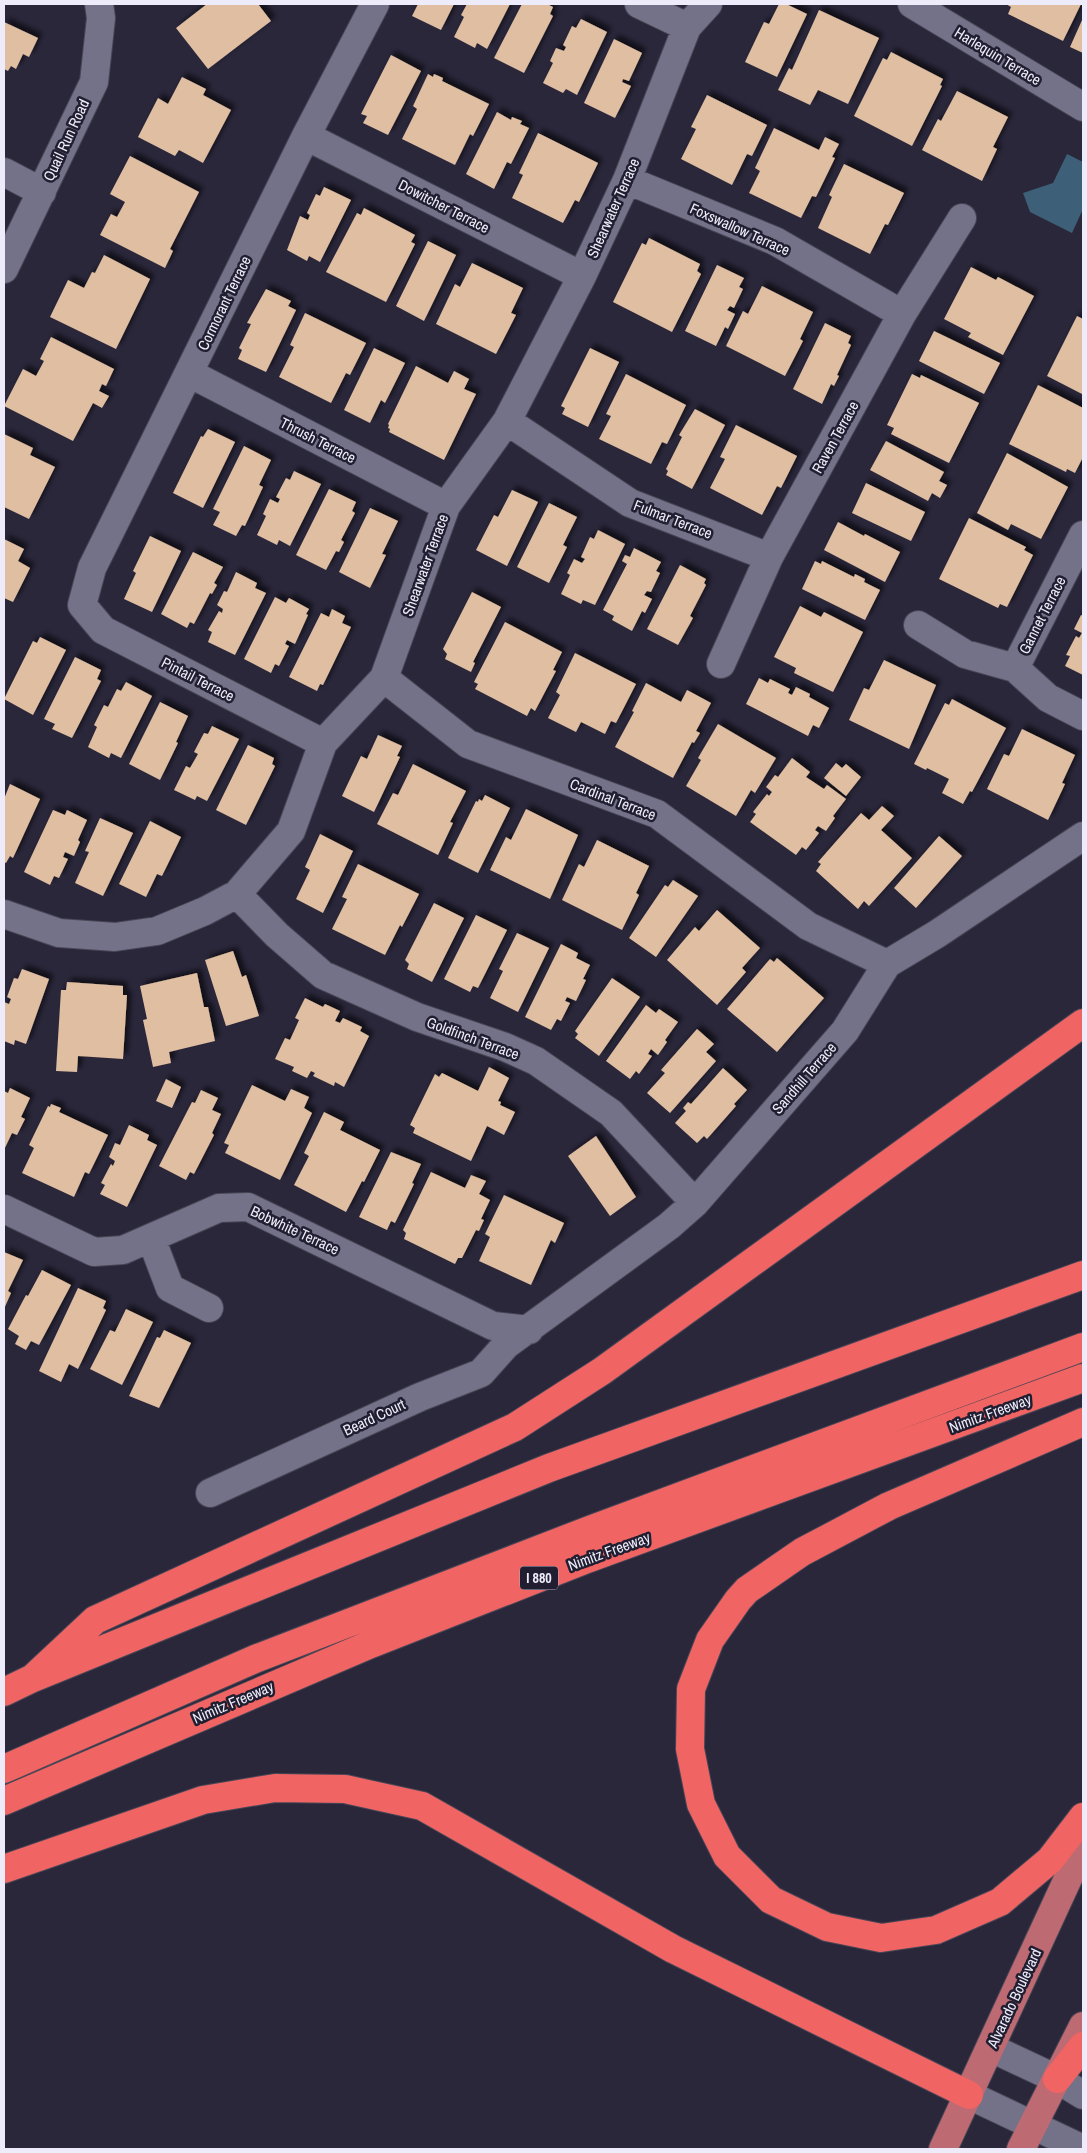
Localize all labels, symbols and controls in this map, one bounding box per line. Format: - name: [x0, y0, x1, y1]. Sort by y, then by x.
- street label: Harlequin Terrace: [951, 22, 1045, 90]
- street label: Quail Run Road: [38, 96, 94, 184]
- street label: Shearwater Terrace: [582, 155, 644, 261]
- street label: Dowitcher Terrace: [395, 174, 493, 238]
- street label: Foxswallow Terrace: [687, 198, 793, 260]
- street label: Cormorant Terrace: [192, 252, 256, 354]
- street label: Raven Terrace: [806, 397, 864, 477]
- street label: Thrush Terrace: [276, 412, 360, 468]
- street label: Fulmar Terrace: [631, 494, 715, 544]
- street label: Shearwater Terrace: [397, 511, 453, 619]
- street label: Gannet Terrace: [1013, 572, 1071, 657]
- street label: Pintail Terrace: [158, 652, 238, 706]
- street label: Cardinal Terrace: [567, 773, 659, 825]
- street label: Goldfinch Terrace: [424, 1012, 522, 1064]
- street label: Sandhill Terrace: [767, 1038, 841, 1118]
- street label: Bobwhite Terrace: [247, 1200, 343, 1260]
- street label: Nimitz Freeway: [946, 1388, 1035, 1438]
- street label: Beard Court: [340, 1393, 409, 1441]
- street label: Nimitz Freeway: [565, 1526, 654, 1576]
- road number: I 880: [520, 1566, 558, 1590]
- street label: Nimitz Freeway: [189, 1675, 278, 1728]
- street label: Alvarado Boulevard: [981, 1945, 1046, 2052]

